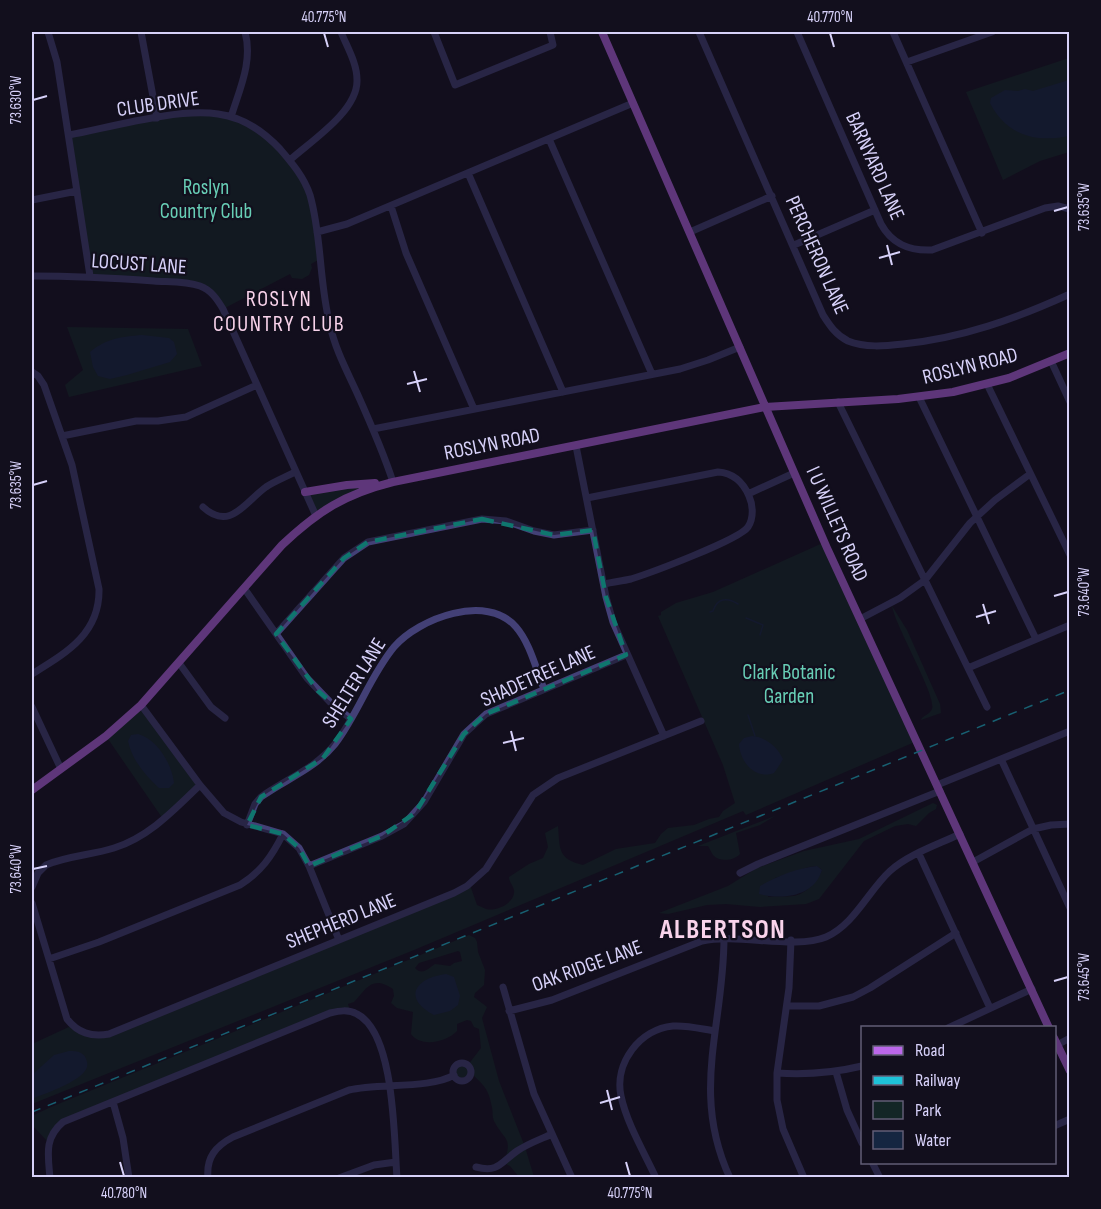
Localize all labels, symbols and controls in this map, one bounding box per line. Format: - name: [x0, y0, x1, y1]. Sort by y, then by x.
- text: 40.775°N: [301, 8, 347, 27]
- text: 40.770°N: [807, 8, 853, 27]
- text: 73.630°W: [7, 75, 26, 124]
- street label: CLUB DRIVE: [115, 86, 201, 122]
- street label: BARNYARD LANE: [840, 108, 910, 224]
- park label: Roslyn Country Club: [160, 175, 252, 224]
- text: 73.635°W: [1075, 183, 1094, 231]
- street label: PERCHERON LANE: [780, 192, 854, 318]
- street label: LOCUST LANE: [91, 248, 187, 280]
- district label: ROSLYN COUNTRY CLUB: [213, 286, 345, 338]
- street label: ROSLYN ROAD: [920, 342, 1020, 390]
- street label: ROSLYN ROAD: [442, 422, 542, 466]
- text: 73.635°W: [7, 461, 26, 509]
- street label: I U WILLETS ROAD: [801, 463, 873, 585]
- text: 73.640°W: [1075, 567, 1094, 616]
- street label: SHELTER LANE: [317, 633, 391, 733]
- street label: SHADETREE LANE: [477, 640, 599, 712]
- park label: Clark Botanic Garden: [742, 660, 836, 709]
- text: 73.640°W: [7, 844, 26, 893]
- street label: SHEPHERD LANE: [282, 888, 400, 954]
- district label: ALBERTSON: [659, 914, 786, 946]
- street label: OAK RIDGE LANE: [529, 935, 645, 997]
- text: 73.645°W: [1075, 953, 1094, 1001]
- legend: [861, 1026, 1056, 1164]
- text: Road: [915, 1040, 945, 1061]
- text: Railway: [915, 1070, 960, 1091]
- text: Park: [915, 1100, 941, 1121]
- text: Water: [915, 1130, 951, 1151]
- text: 40.780°N: [101, 1184, 147, 1203]
- text: 40.775°N: [607, 1184, 653, 1203]

